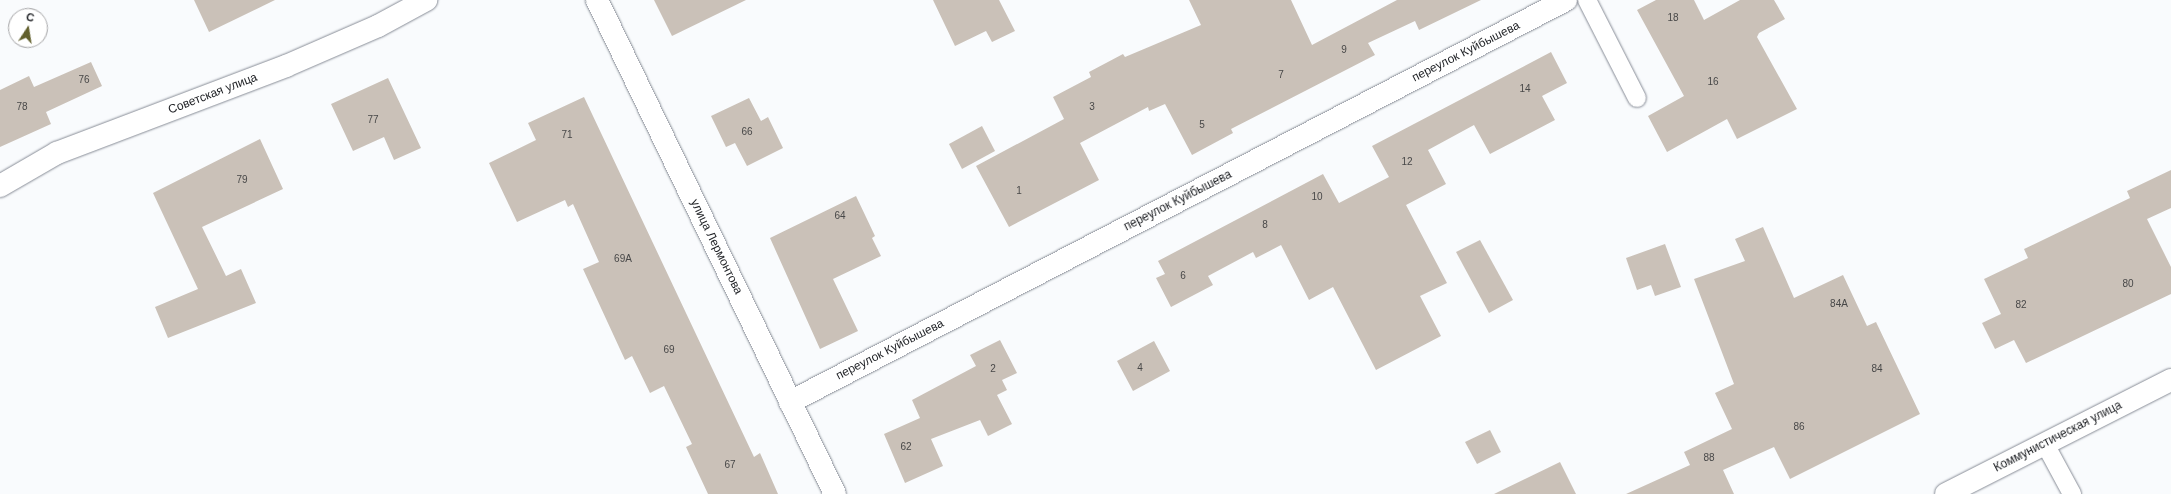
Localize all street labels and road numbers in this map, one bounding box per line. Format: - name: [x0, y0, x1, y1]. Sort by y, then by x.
- street label: переулок Куйбышева: [1410, 19, 1522, 85]
- street label: Советская улица: [166, 70, 260, 118]
- street label: переулок Куйбышева: [1122, 168, 1234, 234]
- street label: улица Лермонтова: [687, 197, 745, 297]
- street label: переулок Куйбышева: [834, 317, 946, 383]
- street label: Коммунистическая улица: [1992, 398, 2124, 476]

